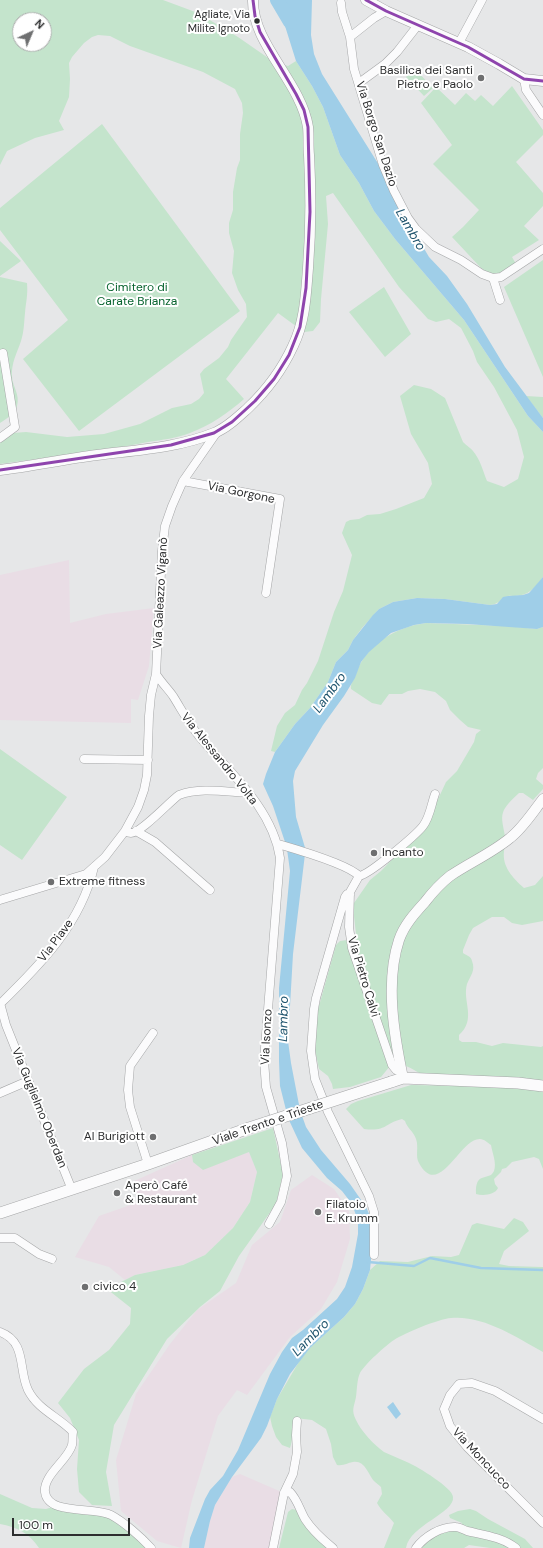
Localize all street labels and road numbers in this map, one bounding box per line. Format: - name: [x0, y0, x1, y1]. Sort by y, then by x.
- street label: Via Borgo San Dazio: [352, 80, 400, 188]
- street label: Via Gorgone: [206, 479, 276, 507]
- street label: Via Galeazzo Viganò: [151, 537, 171, 649]
- street label: Via Alessandro Volta: [178, 710, 260, 808]
- street label: Via Piave: [35, 917, 77, 965]
- street label: Via Pietro Calvi: [344, 935, 382, 1019]
- street label: Via Isonzo: [258, 1009, 276, 1065]
- street label: Via Guglielmo Oberdan: [8, 1046, 70, 1170]
- street label: Viale Trento e Trieste: [211, 1097, 325, 1149]
- street label: Via Moncucco: [449, 1425, 513, 1493]

